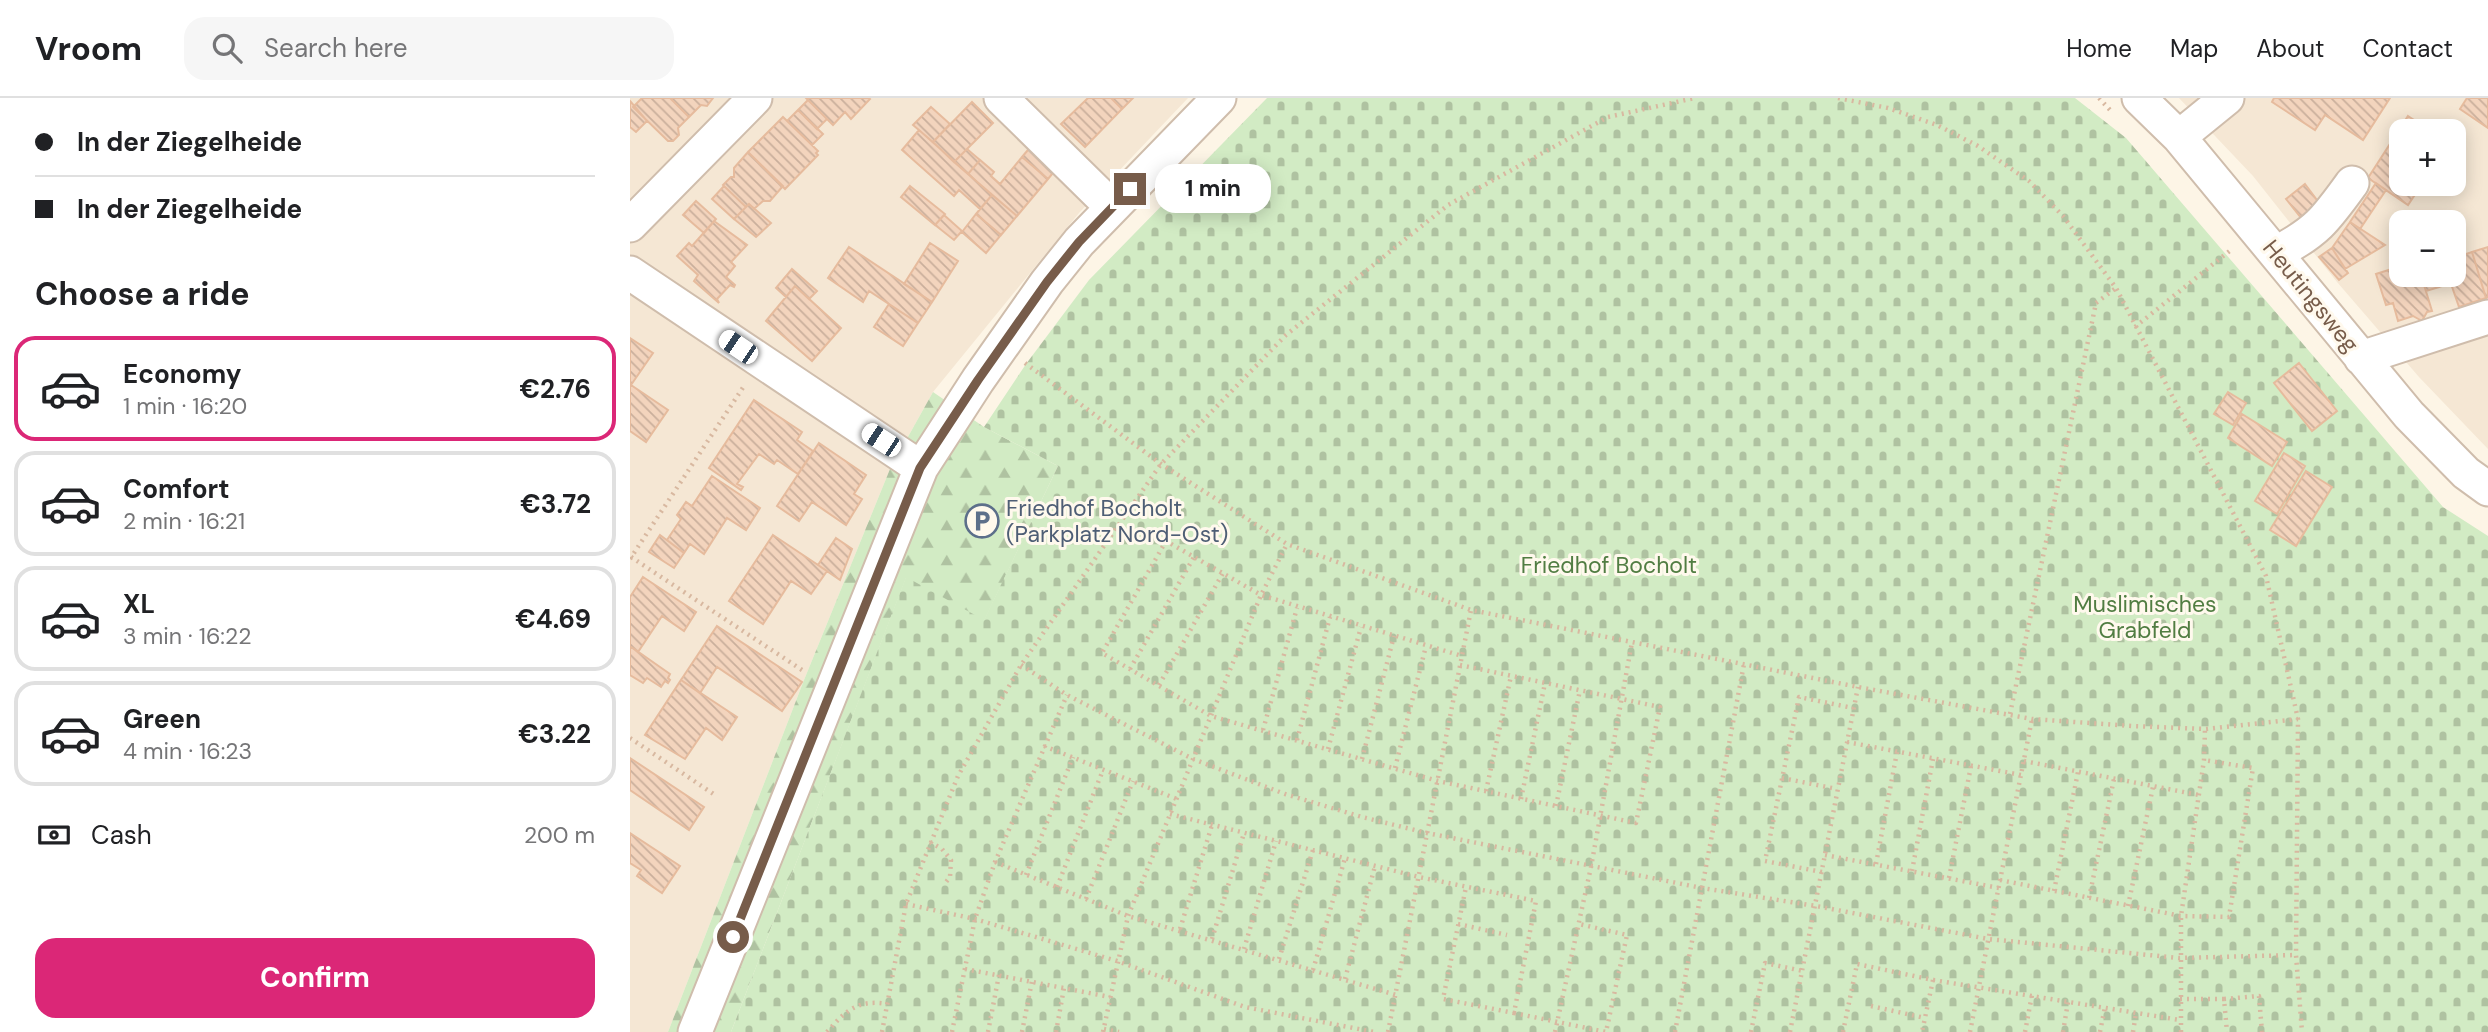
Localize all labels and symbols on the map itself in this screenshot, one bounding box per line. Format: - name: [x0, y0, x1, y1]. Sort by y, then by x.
- callout: 1 min: [1154, 164, 1270, 214]
- route end: [1114, 173, 1146, 205]
- street label: Heutingsweg: [2256, 234, 2366, 359]
- car: [715, 327, 762, 367]
- car: [858, 420, 905, 460]
- place label: Friedhof Bocholt (Parkplatz Nord-Ost): [1006, 493, 1228, 549]
- parking icon: Friedhof Bocholt (Parkplatz Nord-Ost): [963, 502, 1001, 540]
- park label: Friedhof Bocholt: [1521, 550, 1697, 580]
- park label: Muslimisches Grabfeld: [2073, 589, 2217, 645]
- route start: [717, 921, 749, 953]

